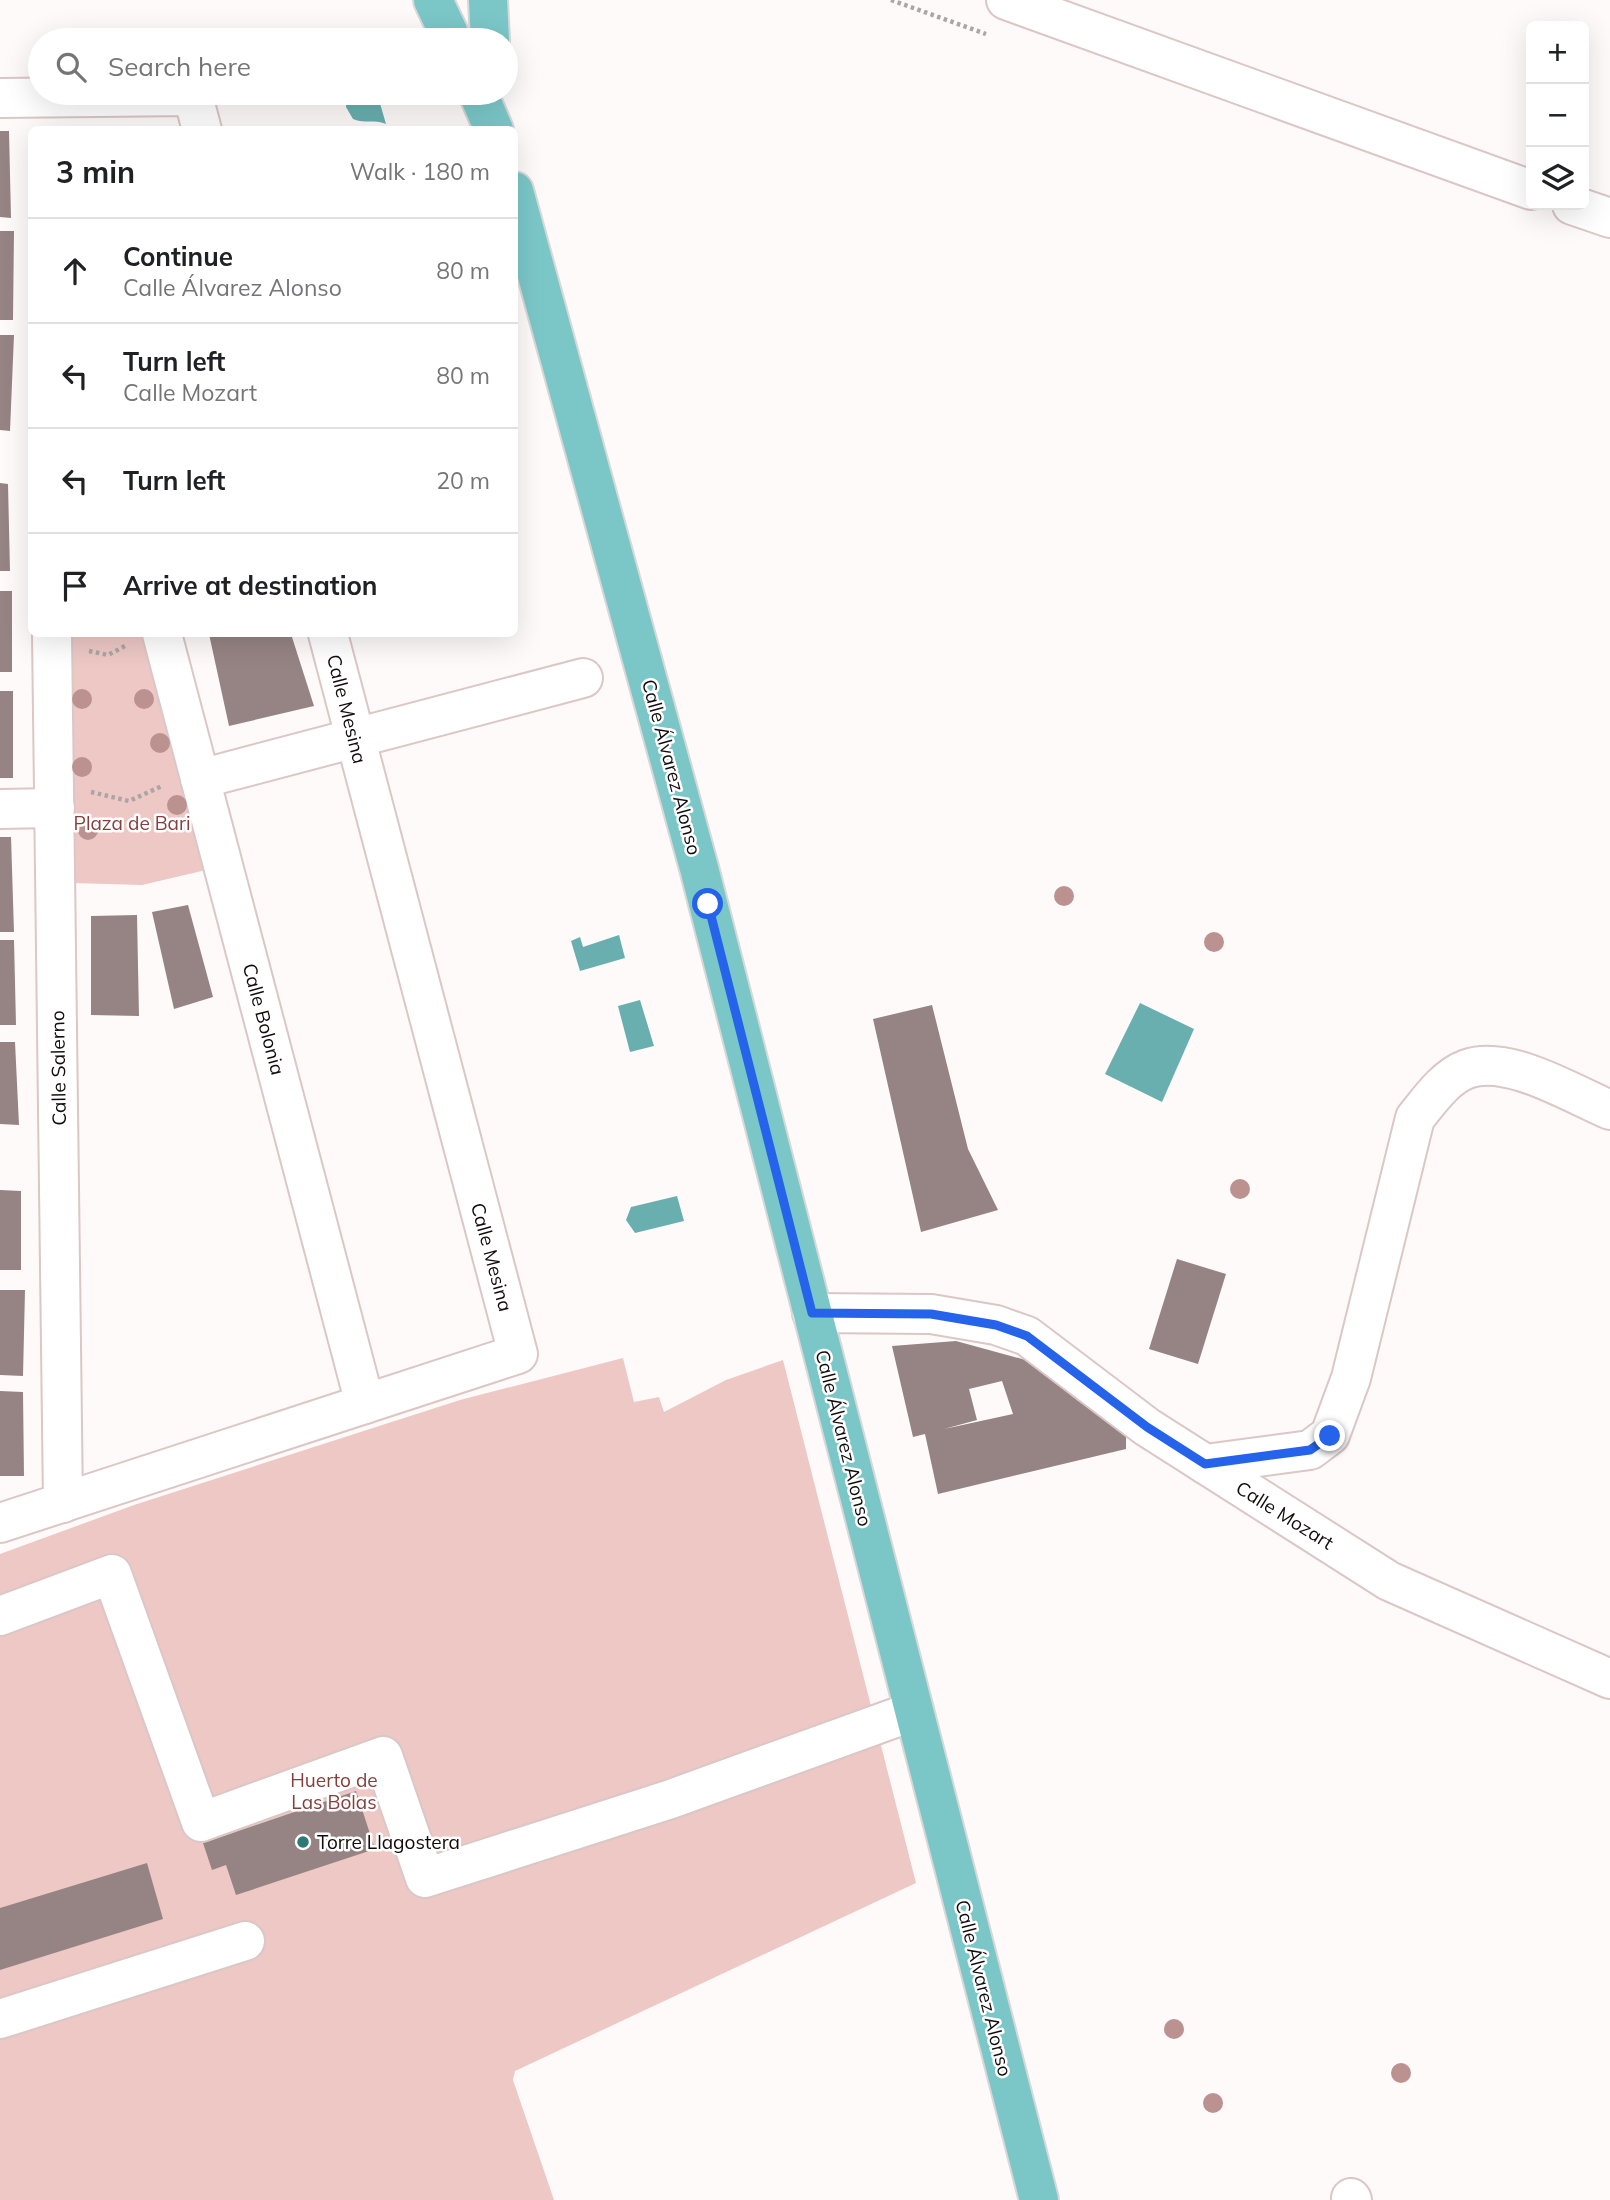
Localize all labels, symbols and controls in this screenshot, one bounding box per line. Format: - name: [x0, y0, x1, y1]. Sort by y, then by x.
- map controls: [1526, 21, 1589, 210]
- button: +: [1526, 21, 1589, 84]
- search box: [28, 28, 518, 105]
- icon: search: [52, 48, 90, 86]
- text: Search here: [108, 50, 251, 83]
- button: −: [1526, 84, 1589, 147]
- button: layers: [1526, 147, 1589, 210]
- text: 3 min: [56, 153, 135, 191]
- text: Walk · 180 m: [350, 157, 490, 186]
- text: Continue: [123, 240, 233, 273]
- icon: ahead: [56, 252, 94, 290]
- text: 80 m: [436, 256, 490, 285]
- text: Calle Álvarez Alonso: [123, 273, 342, 302]
- text: Turn left: [123, 345, 225, 378]
- icon: left: [56, 357, 94, 395]
- text: 80 m: [436, 361, 490, 390]
- text: Calle Mozart: [123, 378, 257, 407]
- icon: left: [56, 462, 94, 500]
- text: Turn left: [123, 464, 225, 497]
- text: 20 m: [436, 466, 490, 495]
- icon: arrive: [56, 567, 94, 605]
- text: Arrive at destination: [123, 569, 378, 602]
- street label: Calle Mesina: [322, 652, 372, 766]
- street label: Calle Álvarez Alonso: [637, 677, 707, 857]
- park label: Plaza de Bari: [74, 811, 190, 835]
- route start: [692, 888, 723, 919]
- street label: Calle Bolonia: [238, 961, 290, 1077]
- street label: Calle Salerno: [45, 1010, 71, 1126]
- street label: Calle Mesina: [466, 1200, 518, 1314]
- street label: Calle Álvarez Alonso: [810, 1347, 878, 1529]
- route end: [1314, 1420, 1345, 1451]
- street label: Calle Mozart: [1232, 1475, 1339, 1555]
- park label: Huerto de Las Bolas: [290, 1768, 378, 1814]
- place label: Torre Llagostera: [317, 1830, 460, 1854]
- marker: Torre Llagostera: [295, 1834, 311, 1850]
- street label: Calle Álvarez Alonso: [950, 1897, 1018, 2079]

